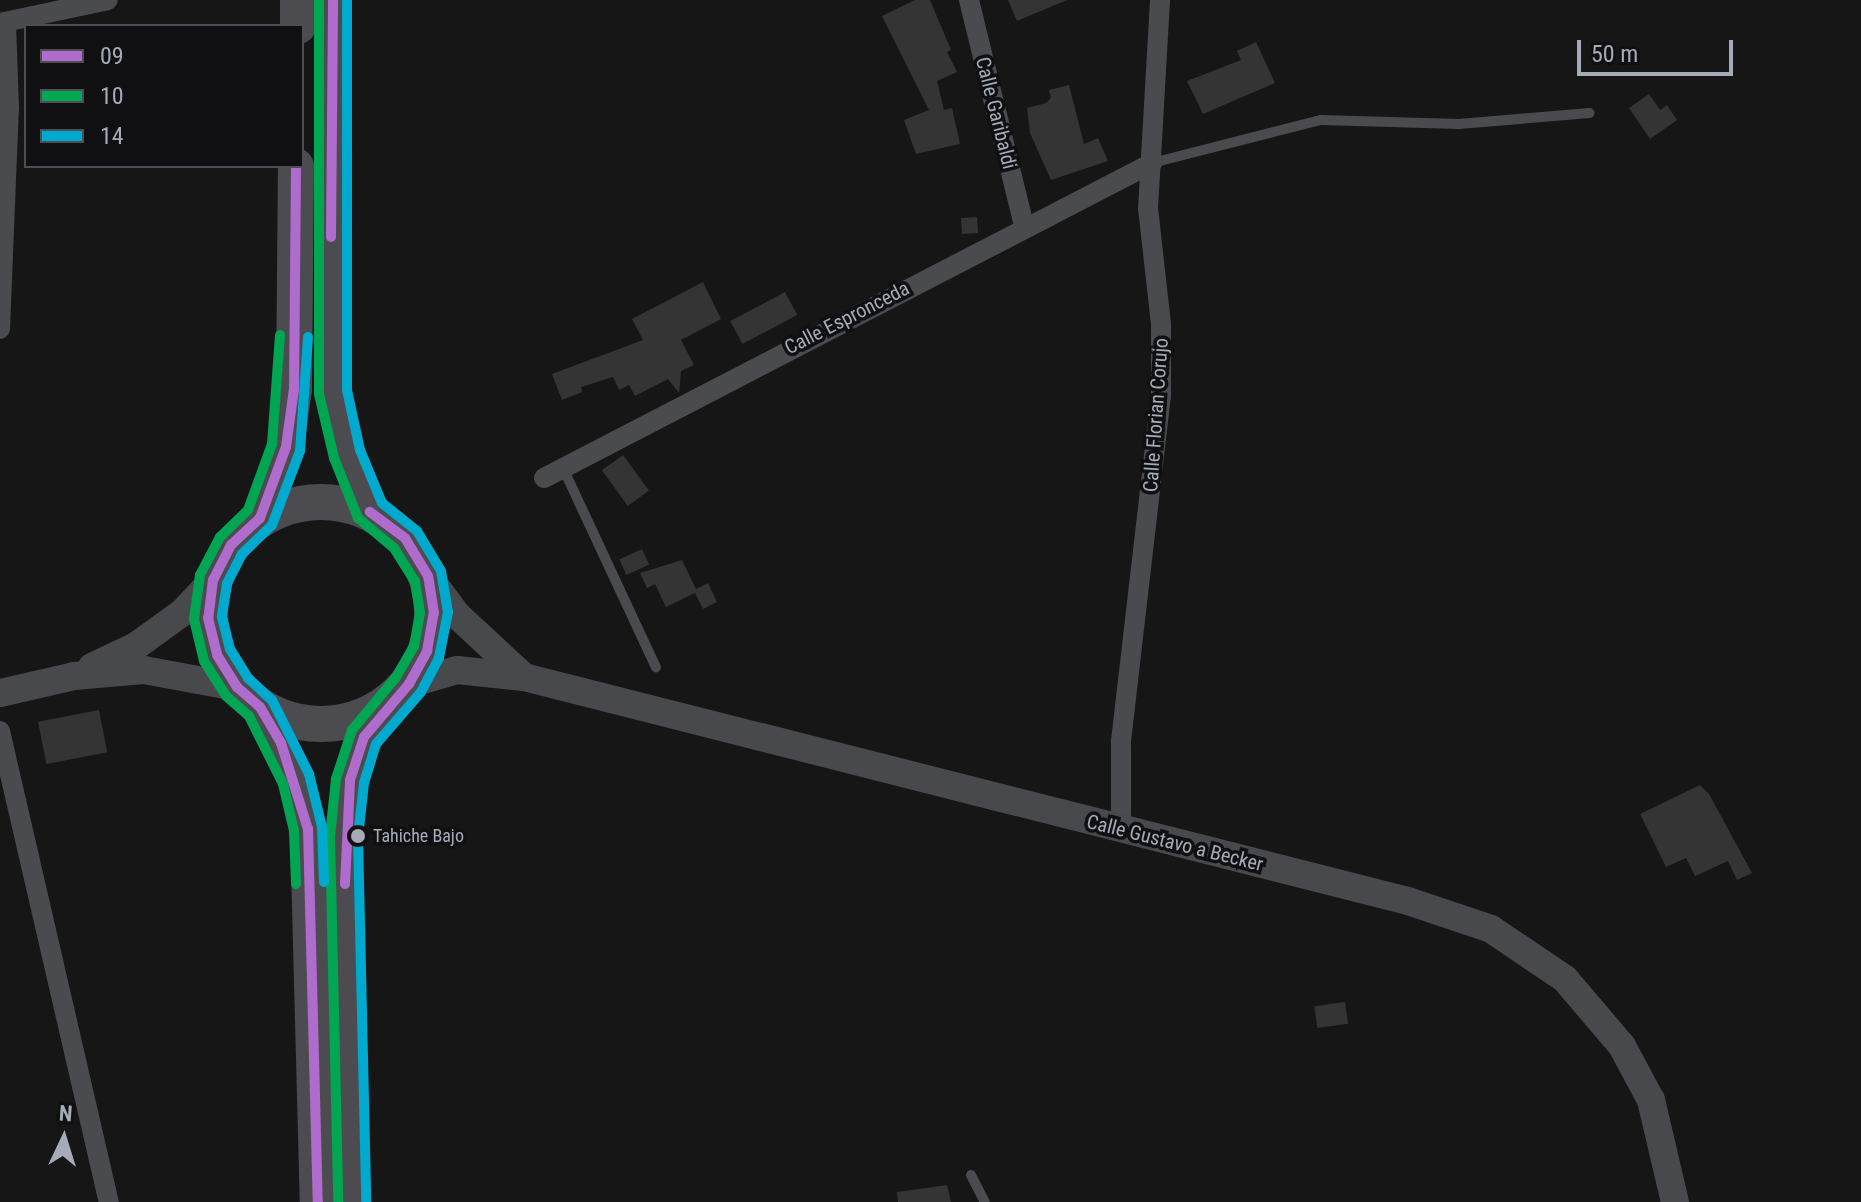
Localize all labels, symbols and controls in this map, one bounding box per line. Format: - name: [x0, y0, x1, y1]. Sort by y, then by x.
- legend: [24, 24, 304, 168]
- scale bar: [1581, 24, 1737, 74]
- text: 50 m: [1591, 40, 1638, 68]
- text: 09: [100, 42, 124, 70]
- street label: Calle Garibaldi: [970, 54, 1022, 172]
- text: 10: [100, 82, 124, 110]
- text: 14: [100, 122, 124, 150]
- street label: Calle Espronceda: [781, 276, 913, 360]
- street label: Calle Florian Corujo: [1139, 337, 1173, 493]
- street label: Calle Gustavo a Becker: [1084, 809, 1266, 877]
- place label: Tahiche Bajo: [373, 825, 464, 847]
- marker: Tahiche Bajo: [350, 828, 366, 844]
- north arrow: [24, 1098, 104, 1178]
- text: N: [58, 1101, 73, 1126]

